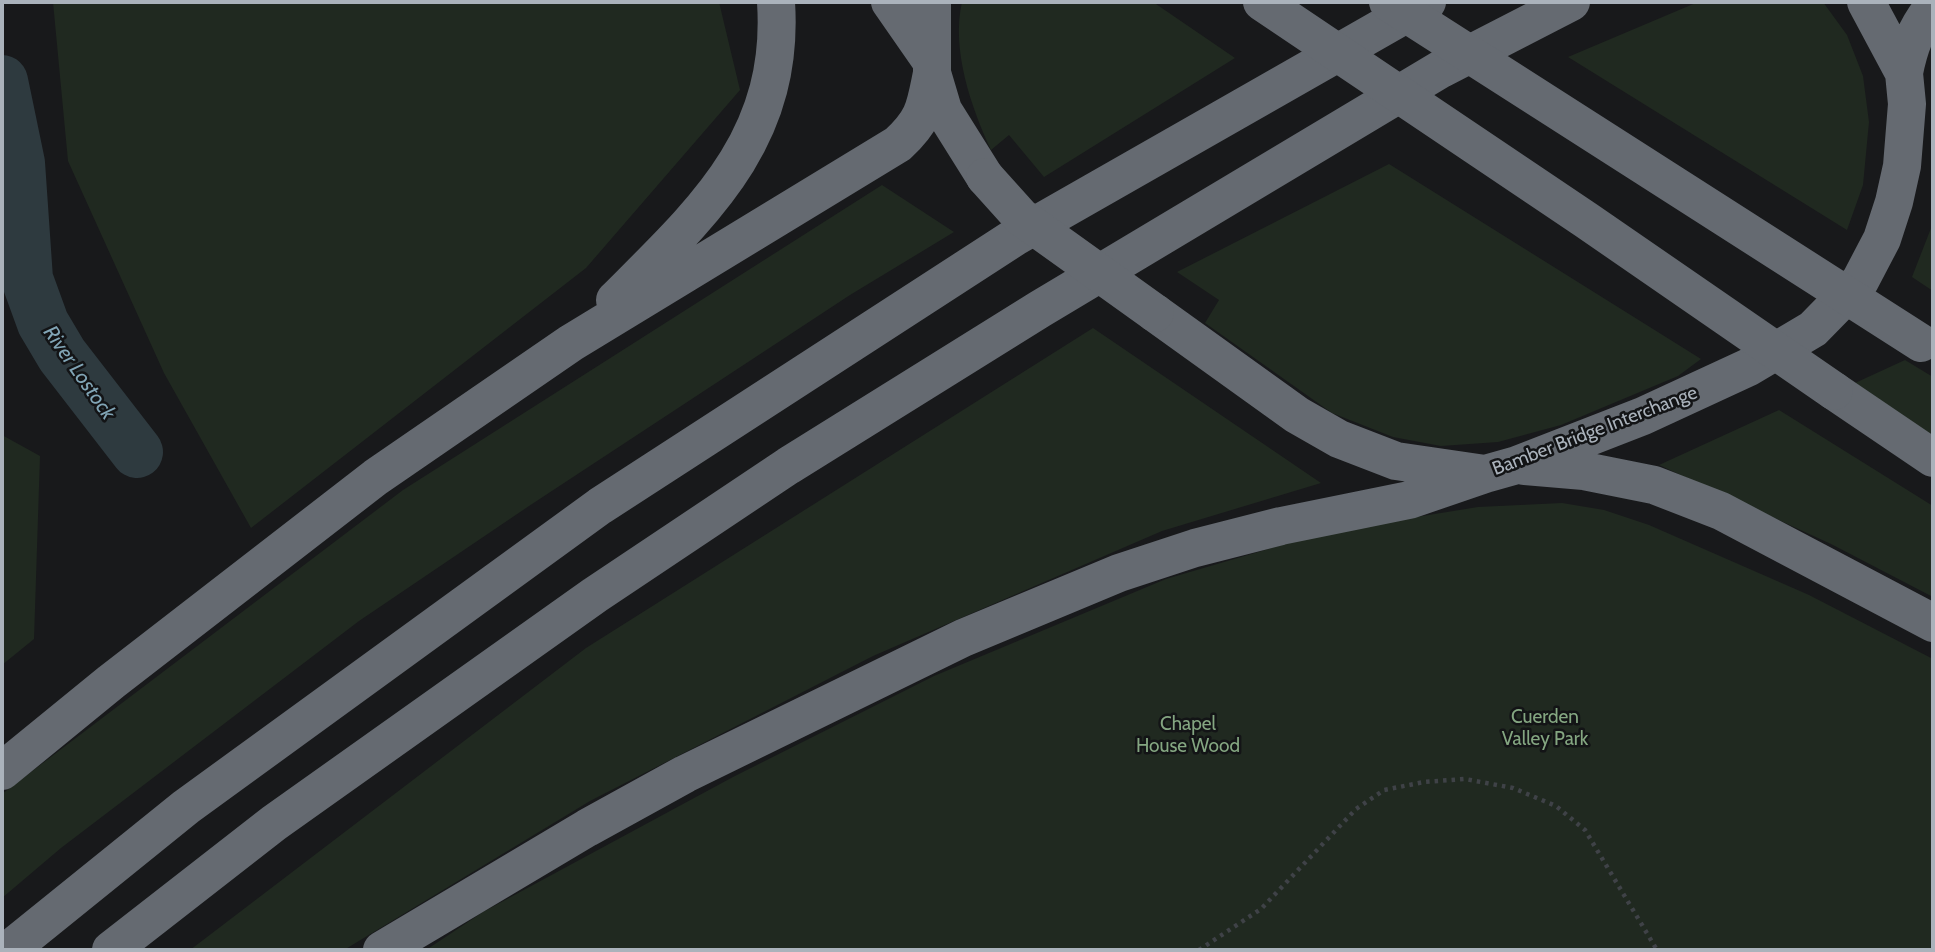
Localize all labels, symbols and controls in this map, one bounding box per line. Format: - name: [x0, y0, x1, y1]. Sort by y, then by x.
- water label: River Lostock: [37, 321, 121, 425]
- street label: Bamber Bridge Interchange: [1489, 381, 1701, 481]
- park label: Cuerden Valley Park: [1502, 706, 1588, 750]
- park label: Chapel House Wood: [1136, 713, 1240, 757]

